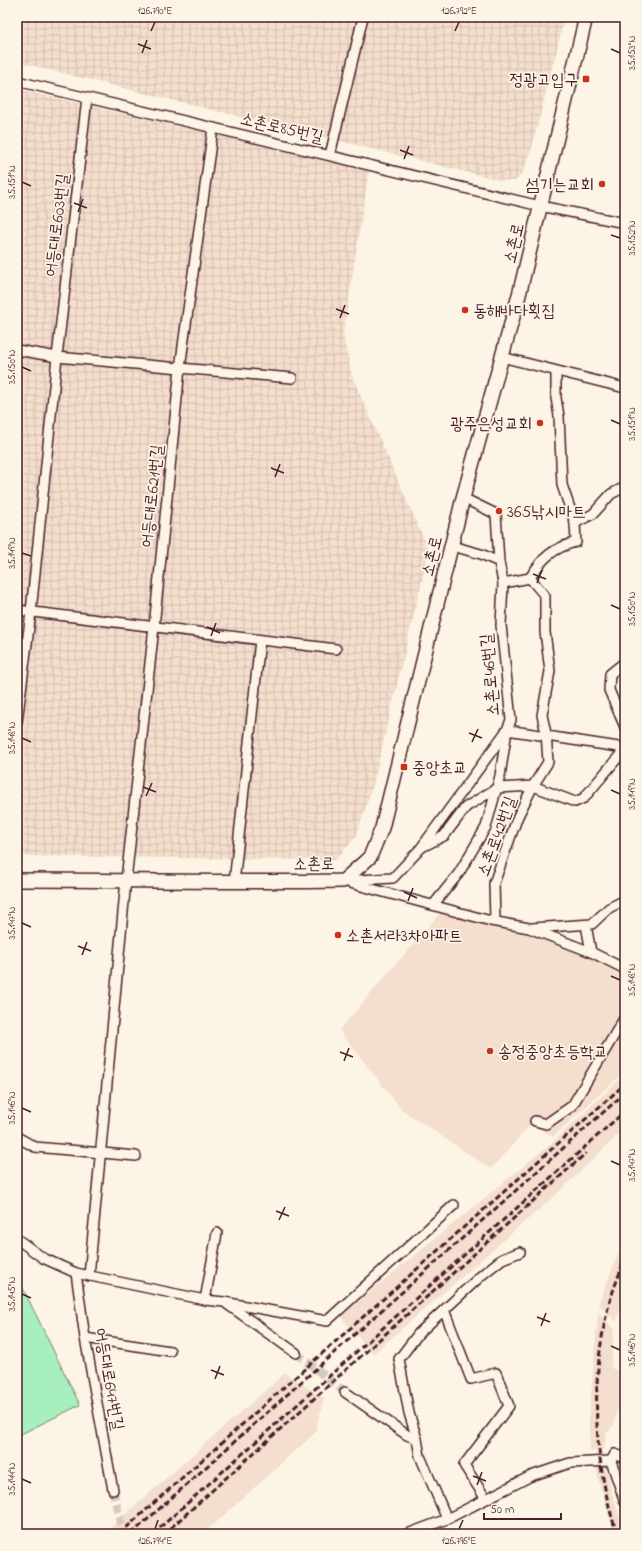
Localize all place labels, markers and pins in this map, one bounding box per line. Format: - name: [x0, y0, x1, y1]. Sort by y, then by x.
- place label: 정광고입구: [510, 68, 578, 93]
- marker: 정광고입구: [581, 74, 591, 84]
- place label: 섬기는교회: [526, 173, 594, 198]
- marker: 섬기는교회: [597, 179, 607, 189]
- place label: 동해바다횟집: [473, 299, 555, 324]
- marker: 동해바다횟집: [460, 305, 470, 315]
- place label: 광주은성교회: [450, 412, 532, 437]
- marker: 광주은성교회: [535, 418, 545, 428]
- place label: 365낚시마트: [507, 500, 586, 525]
- marker: 365낚시마트: [494, 506, 504, 516]
- place label: 중앙초교: [412, 756, 467, 781]
- marker: 중앙초교: [399, 762, 409, 772]
- place label: 소촌서라3차아파트: [346, 924, 462, 949]
- marker: 소촌서라3차아파트: [333, 930, 343, 940]
- place label: 송정중앙초등학교: [498, 1040, 607, 1065]
- marker: 송정중앙초등학교: [485, 1046, 495, 1056]

